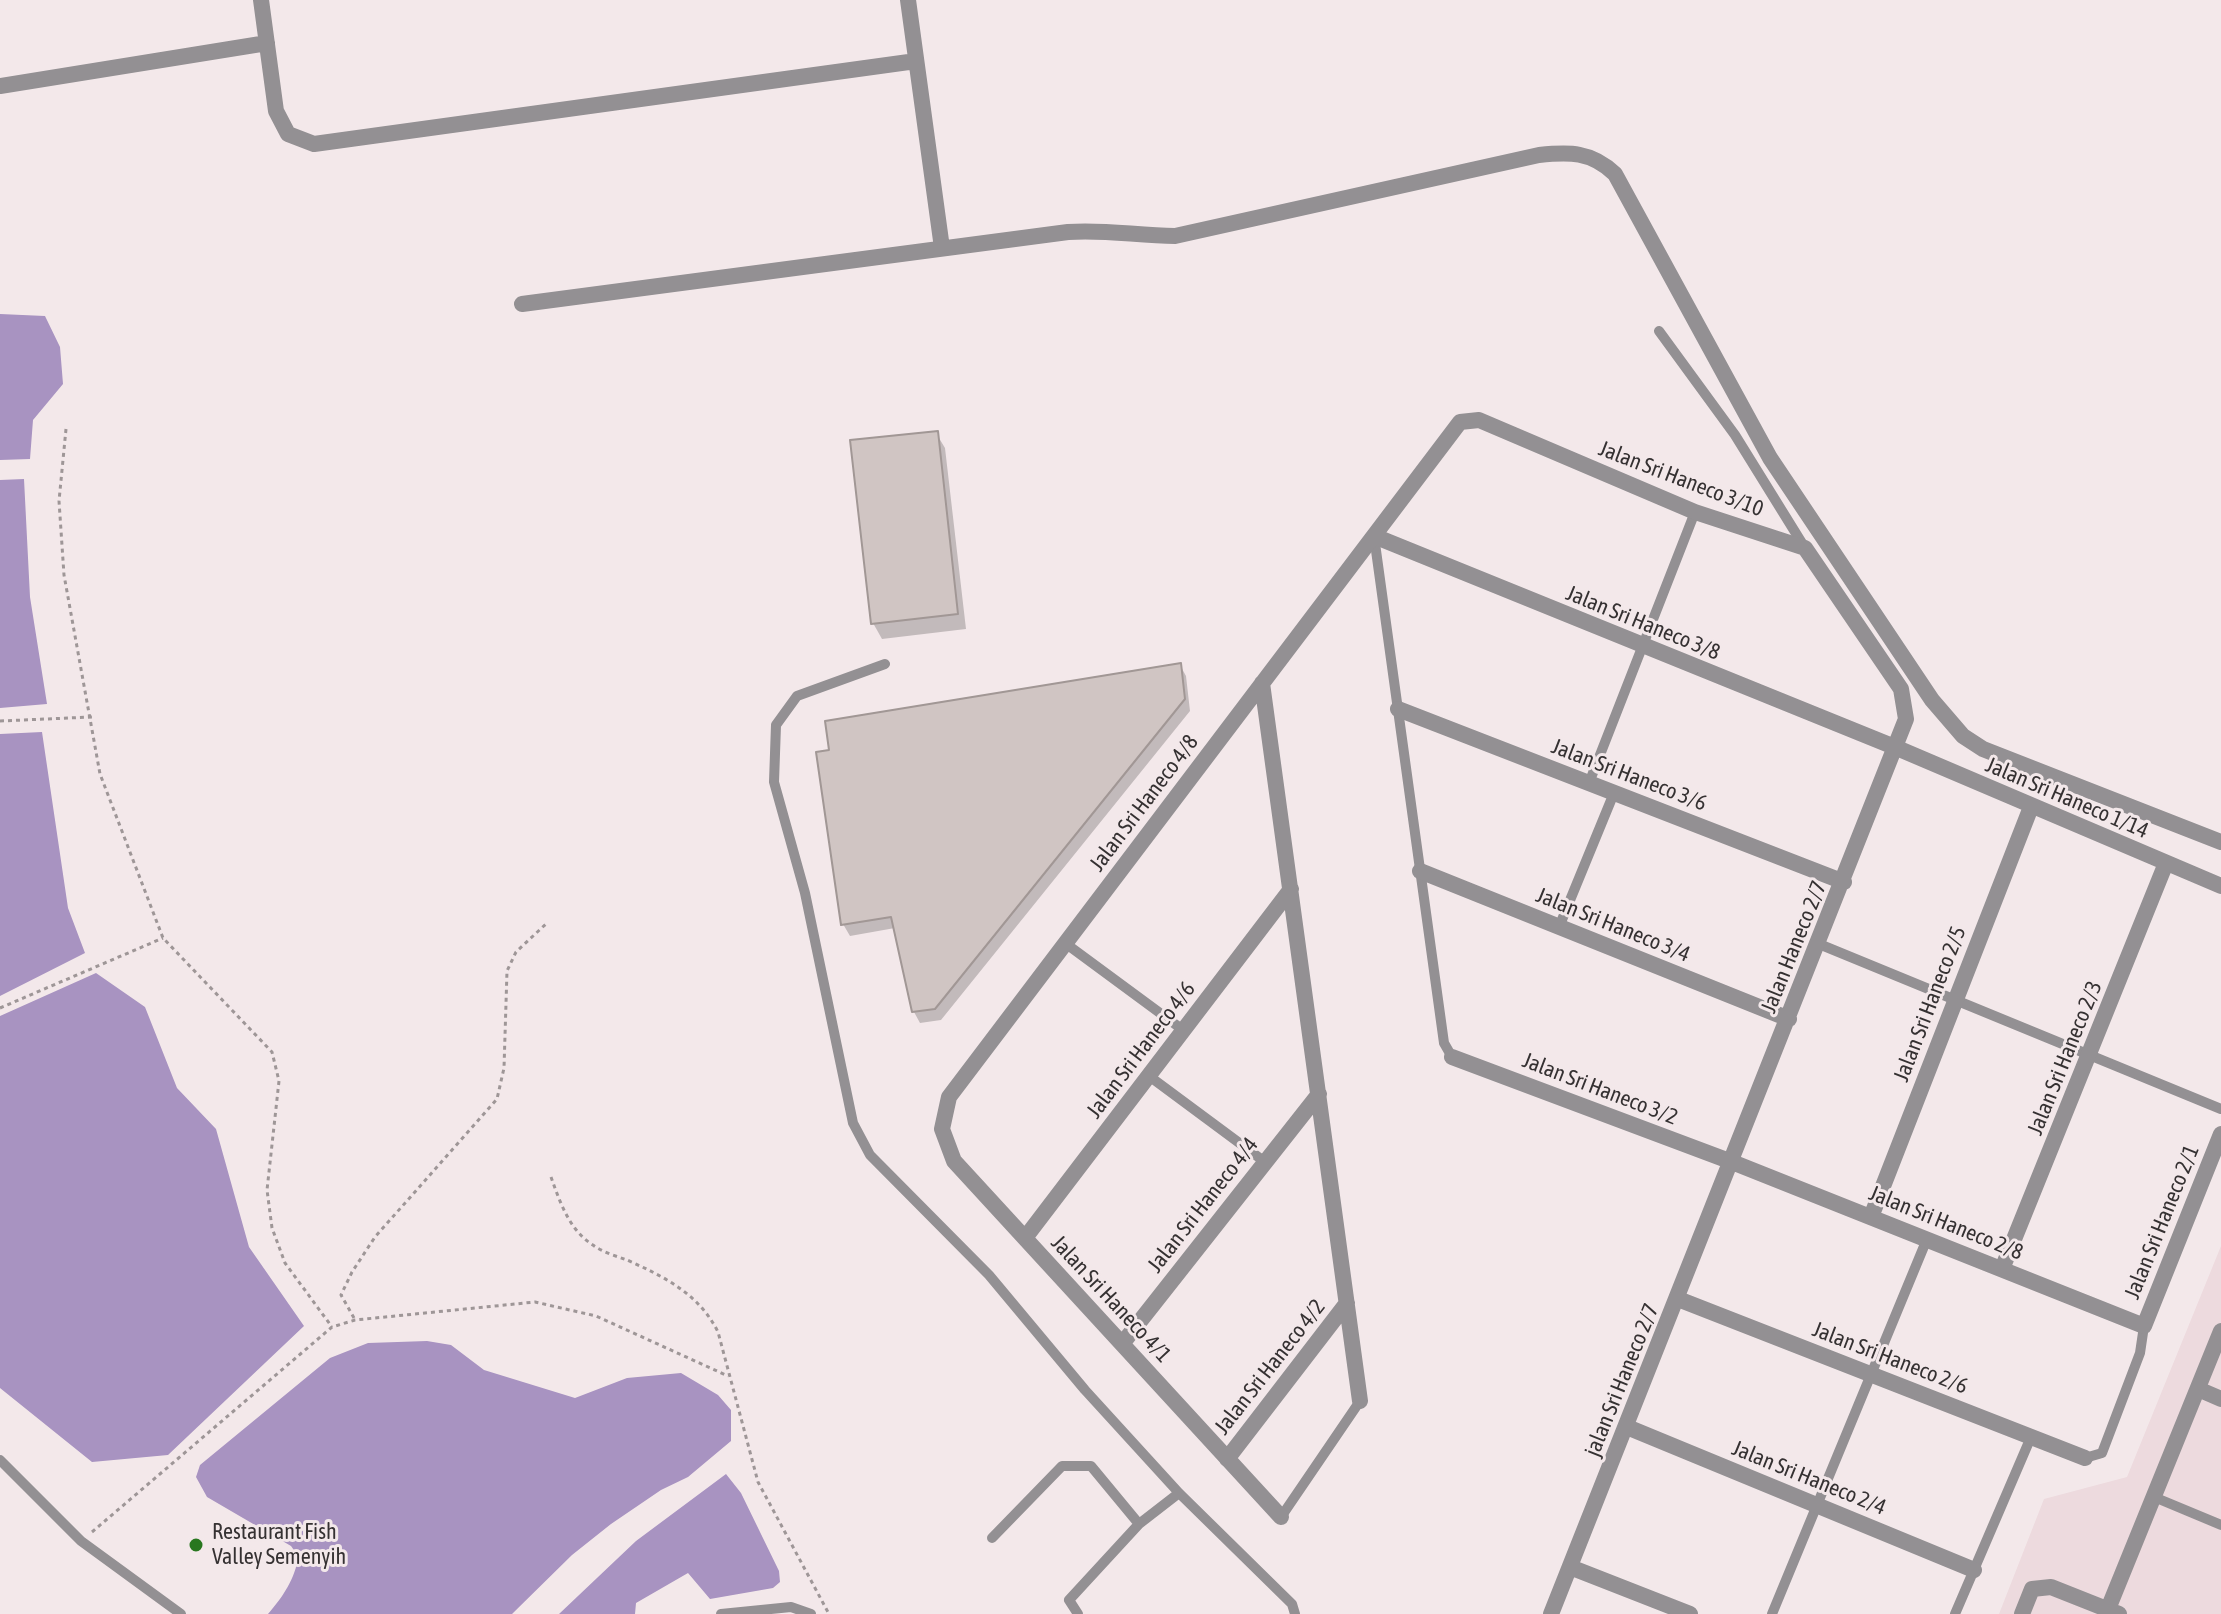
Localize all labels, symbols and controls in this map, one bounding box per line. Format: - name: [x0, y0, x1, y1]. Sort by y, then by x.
- street label: Jalan Sri Haneco 3/10: [1595, 435, 1767, 523]
- street label: Jalan Sri Haneco 3/8: [1562, 580, 1724, 666]
- street label: Jalan Sri Haneco 4/8: [1084, 730, 1204, 876]
- street label: Jalan Sri Haneco 3/6: [1548, 733, 1710, 817]
- street label: Jalan Sri Haneco 1/14: [1982, 752, 2152, 844]
- street label: Jalan Haneco 2/7: [1756, 877, 1832, 1017]
- street label: Jalan Sri Haneco 3/4: [1532, 882, 1694, 968]
- street label: Jalan Sri Haneco 2/5: [1888, 923, 1972, 1085]
- street label: Jalan Sri Haneco 4/6: [1081, 977, 1201, 1123]
- street label: Jalan Sri Haneco 2/3: [2022, 977, 2108, 1139]
- street label: Jalan Sri Haneco 3/2: [1519, 1047, 1681, 1131]
- street label: Jalan Sri Haneco 4/4: [1142, 1132, 1264, 1278]
- street label: Jalan Sri Haneco 2/1: [2119, 1141, 2205, 1303]
- street label: Jalan Sri Haneco 2/8: [1865, 1180, 2027, 1266]
- street label: Jalan Sri Haneco 4/1: [1045, 1230, 1177, 1368]
- street label: Jalan Sri Haneco 4/2: [1209, 1294, 1331, 1440]
- street label: jalan Sri Haneco 2/7: [1579, 1300, 1665, 1460]
- street label: Jalan Sri Haneco 2/6: [1809, 1316, 1971, 1400]
- street label: Jalan Sri Haneco 2/4: [1728, 1435, 1890, 1521]
- place label: Restaurant Fish Valley Semenyih: [212, 1519, 346, 1570]
- marker: Restaurant Fish Valley Semenyih: [187, 1536, 205, 1554]

